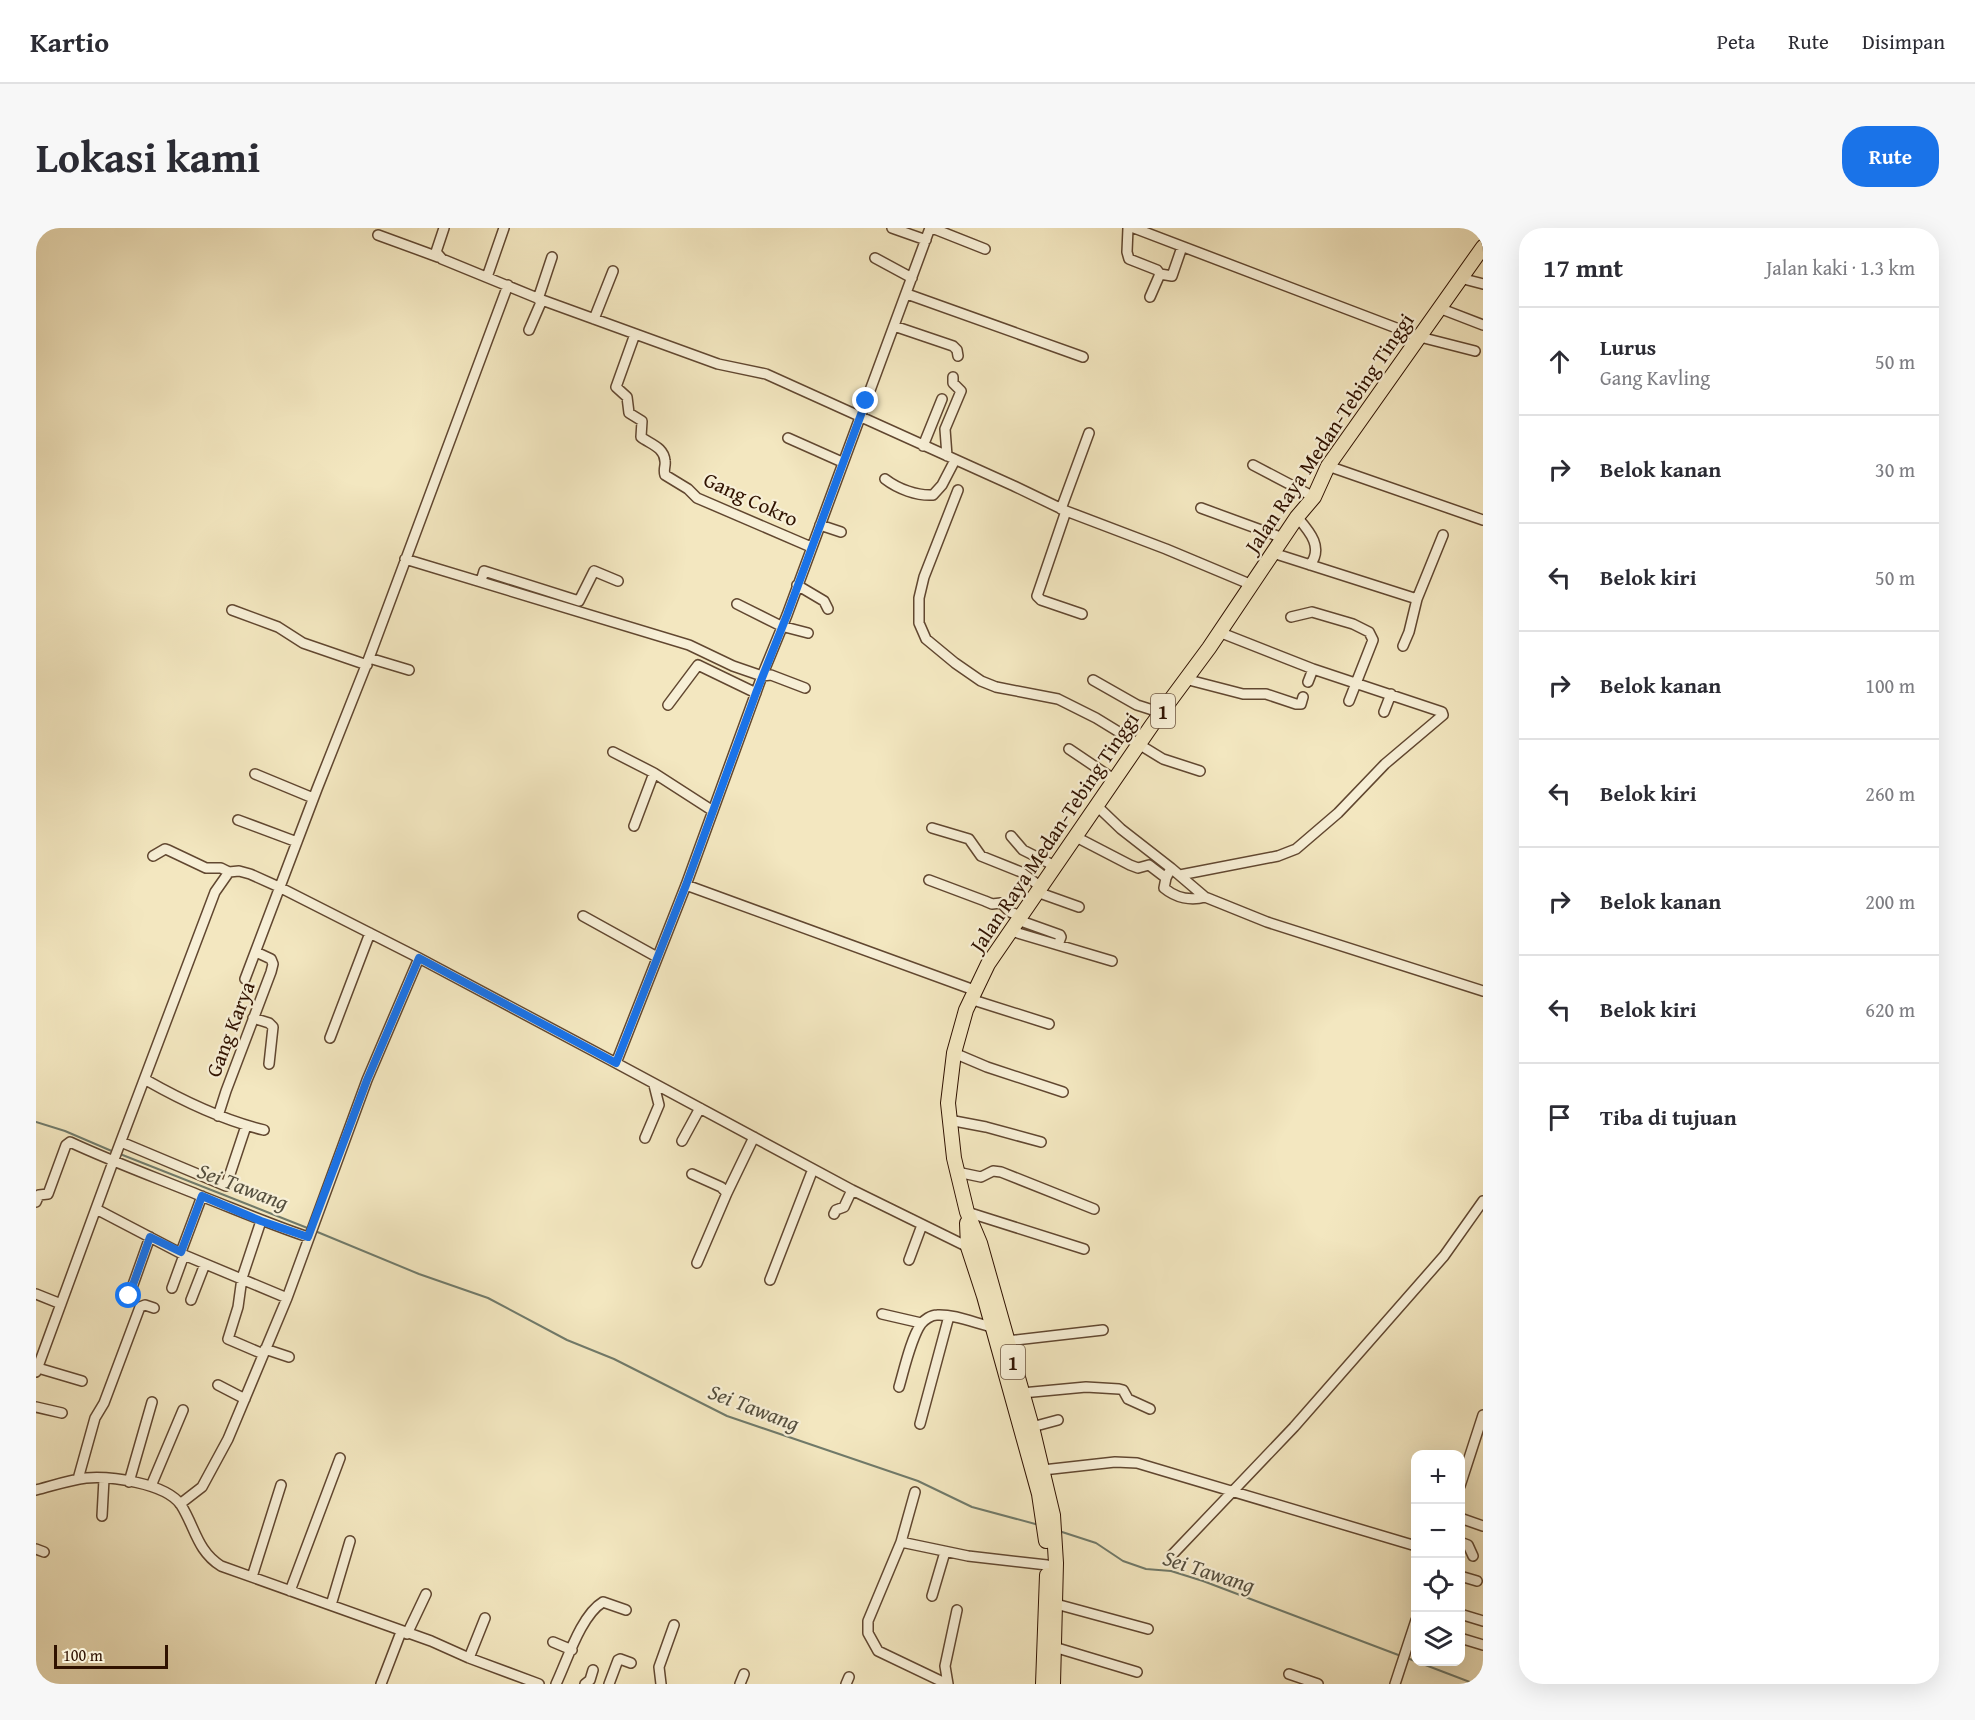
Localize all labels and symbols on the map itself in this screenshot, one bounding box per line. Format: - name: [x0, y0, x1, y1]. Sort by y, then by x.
- street label: Jalan Raya Medan-Tebing Tinggi: [1235, 307, 1421, 562]
- route end: [852, 387, 878, 413]
- street label: Gang Cokro: [699, 464, 803, 534]
- road number: 1: [1151, 694, 1175, 728]
- street label: Jalan Raya Medan-Tebing Tinggi: [960, 706, 1146, 961]
- street label: Gang Karya: [198, 977, 262, 1081]
- water label: Sei Tawang: [193, 1154, 293, 1218]
- route start: [115, 1282, 141, 1308]
- road number: 1: [1001, 1345, 1025, 1379]
- water label: Sei Tawang: [704, 1375, 804, 1439]
- water label: Sei Tawang: [1159, 1541, 1259, 1601]
- scale bar: [54, 1642, 168, 1670]

